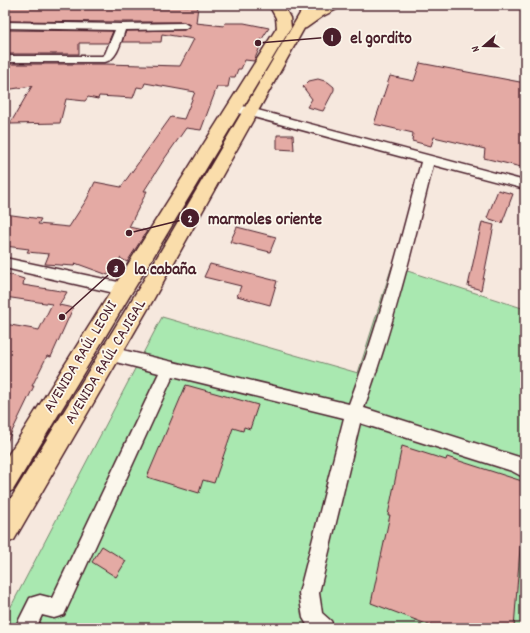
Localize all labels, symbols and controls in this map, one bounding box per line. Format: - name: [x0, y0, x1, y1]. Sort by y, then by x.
- callout: el gordito: [322, 22, 420, 51]
- north arrow: [464, 26, 504, 66]
- text: el gordito: [350, 28, 412, 52]
- text: 1: [331, 30, 334, 47]
- text: N: [468, 43, 485, 54]
- callout: marmoles oriente: [180, 203, 330, 232]
- text: marmoles oriente: [208, 209, 322, 233]
- text: 2: [187, 211, 193, 228]
- callout: la cabaña: [106, 253, 204, 282]
- text: la cabaña: [134, 259, 197, 283]
- text: 3: [113, 261, 119, 278]
- street label: AVENIDA RAÚL CAJIGAL: [60, 295, 153, 429]
- street label: AVENIDA RAÚL LEONI: [38, 297, 124, 417]

